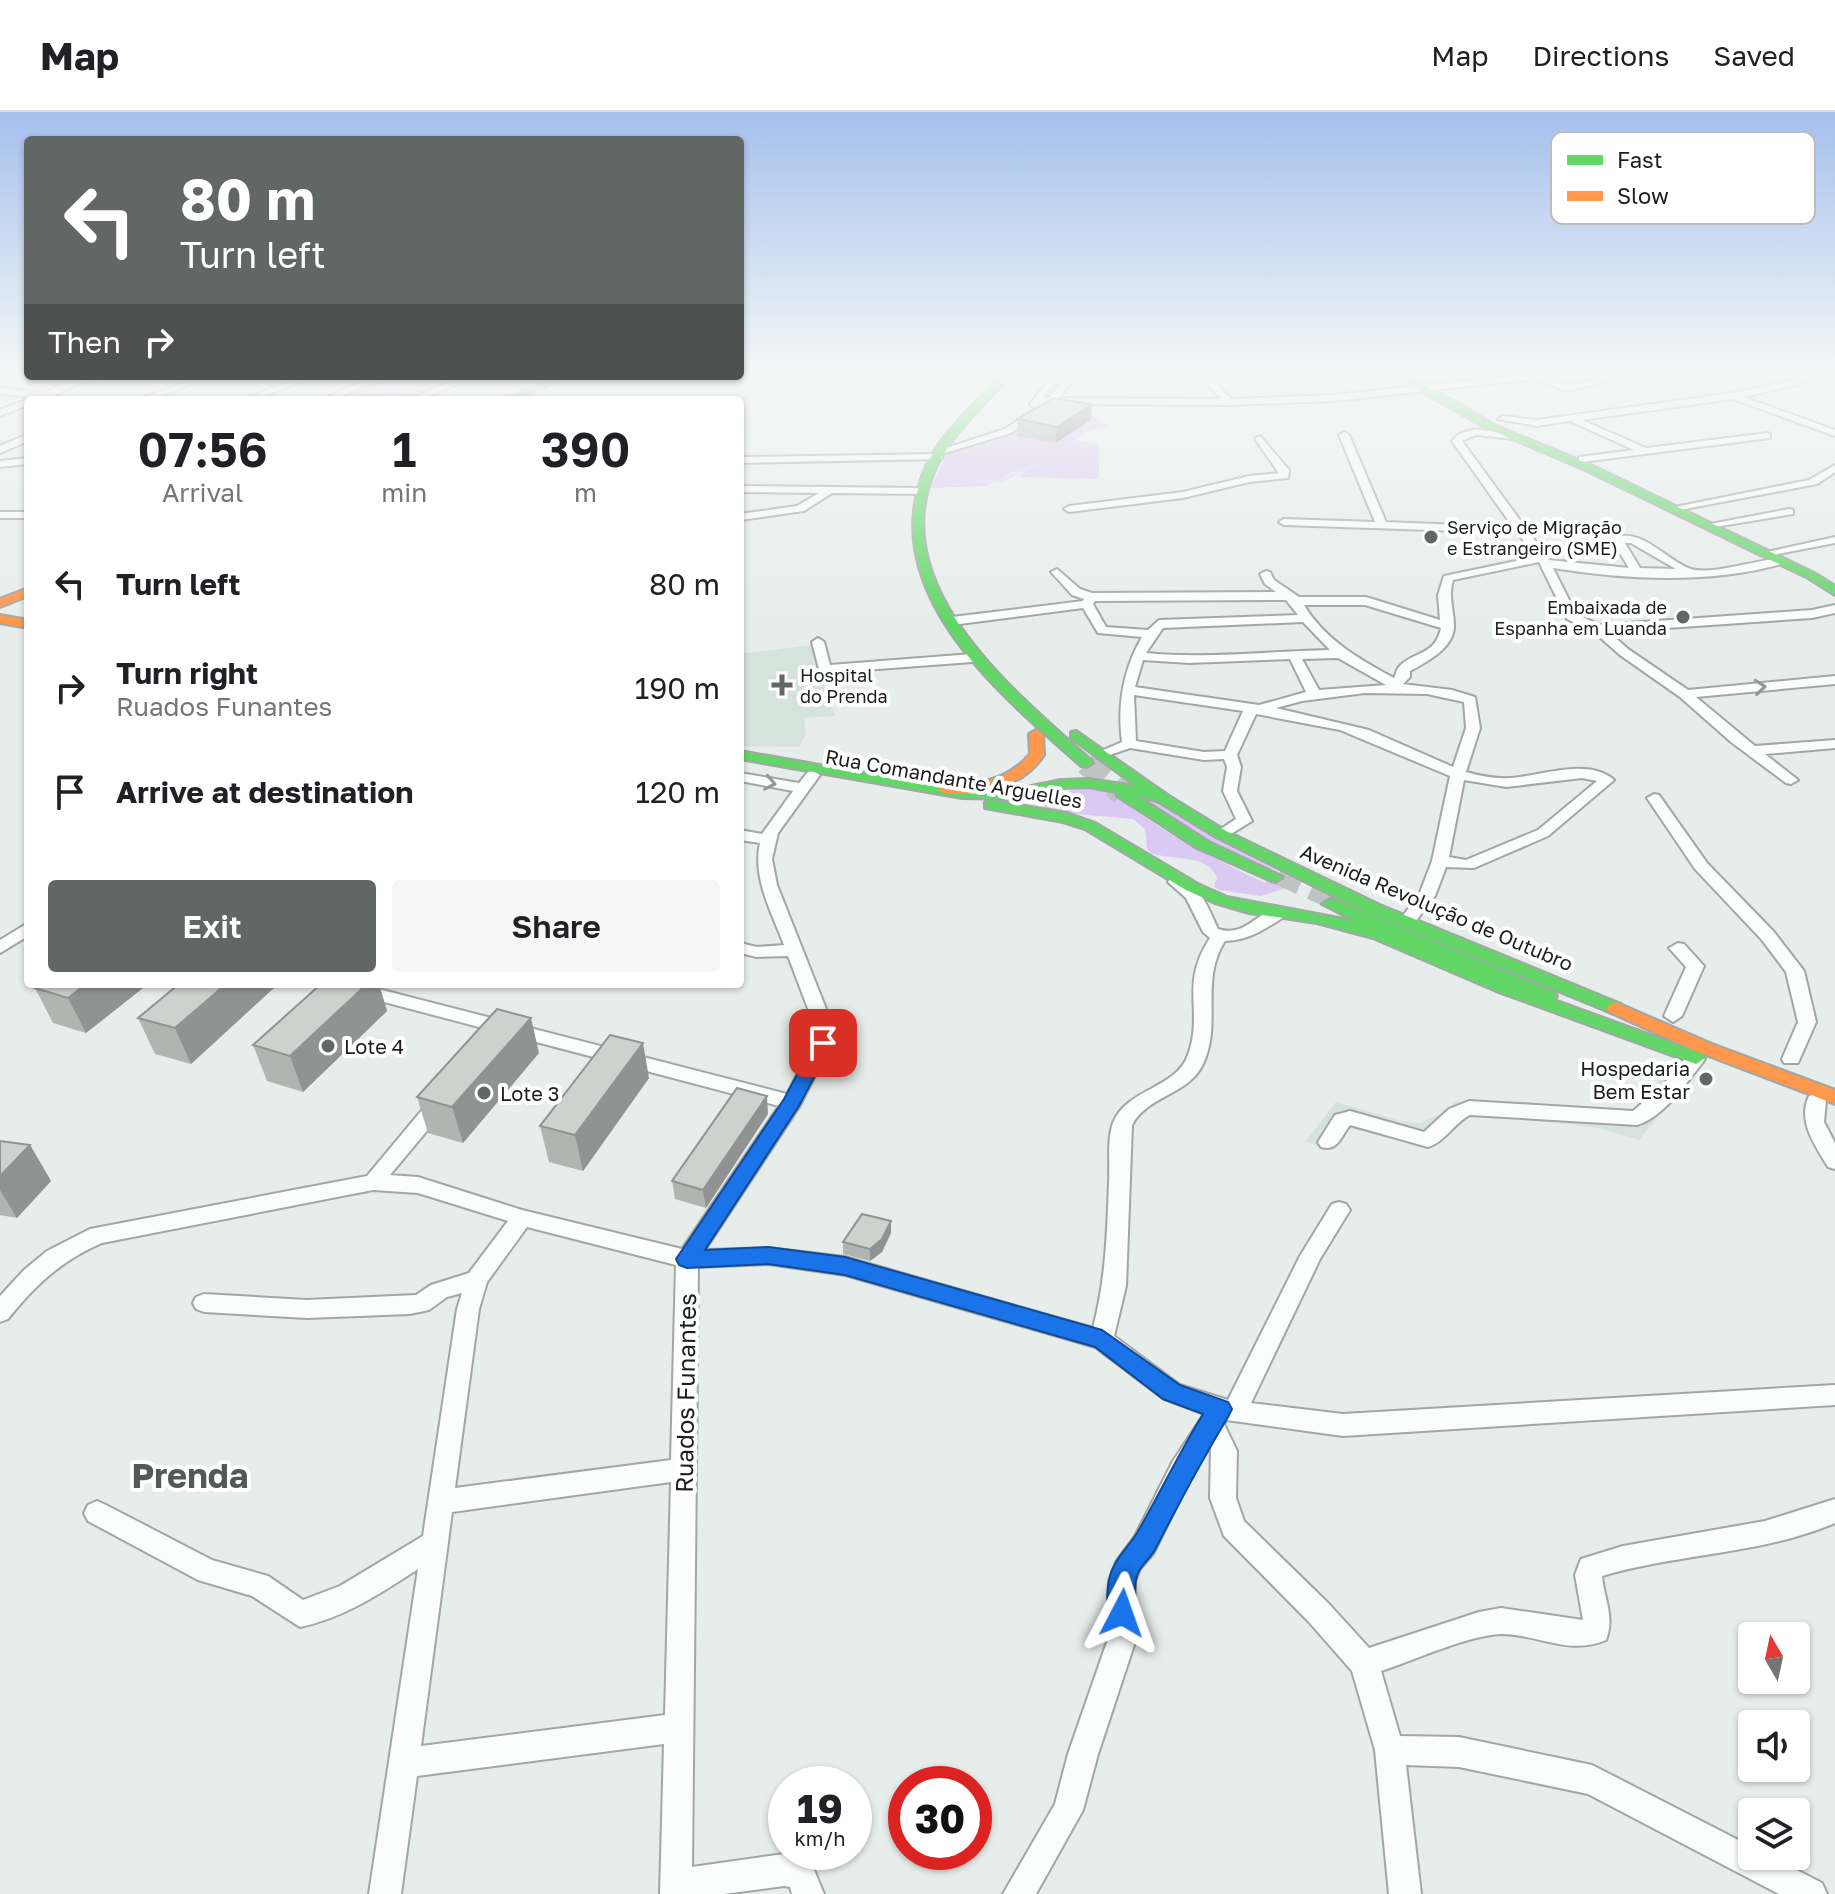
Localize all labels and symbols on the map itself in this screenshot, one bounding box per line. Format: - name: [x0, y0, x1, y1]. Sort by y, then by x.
- legend: [1551, 132, 1815, 224]
- text: Fast: [1617, 146, 1663, 173]
- text: Slow: [1617, 182, 1669, 209]
- place label: Serviço de Migração e Estrangeiro (SME): [1447, 516, 1622, 559]
- marker: Serviço de Migração e Estrangeiro (SME): [1422, 528, 1440, 546]
- place label: Embaixada de Espanha em Luanda: [1494, 596, 1667, 639]
- marker: Embaixada de Espanha em Luanda: [1674, 608, 1692, 626]
- place label: Hospital do Prenda: [800, 664, 888, 707]
- marker: Hospital do Prenda: [771, 674, 793, 696]
- one-way arrow: [1754, 678, 1767, 695]
- street label: Rua Comandante Arguelles: [824, 744, 1084, 812]
- one-way arrow: [763, 773, 777, 790]
- street label: Avenida Revolução de Outubro: [1297, 839, 1577, 975]
- pin: [789, 1009, 857, 1077]
- place label: Lote 4: [344, 1034, 404, 1058]
- marker: Lote 4: [319, 1037, 337, 1055]
- place label: Hospedaria Bem Estar: [1580, 1056, 1690, 1103]
- marker: Hospedaria Bem Estar: [1697, 1070, 1715, 1088]
- place label: Lote 3: [500, 1081, 560, 1105]
- marker: Lote 3: [475, 1084, 493, 1102]
- street label: Ruados Funantes: [669, 1293, 701, 1493]
- district label: Prenda: [132, 1455, 248, 1495]
- position arrow: [1080, 1571, 1164, 1655]
- north arrow: [1738, 1622, 1810, 1694]
- speed limit sign: 30: [888, 1766, 992, 1870]

